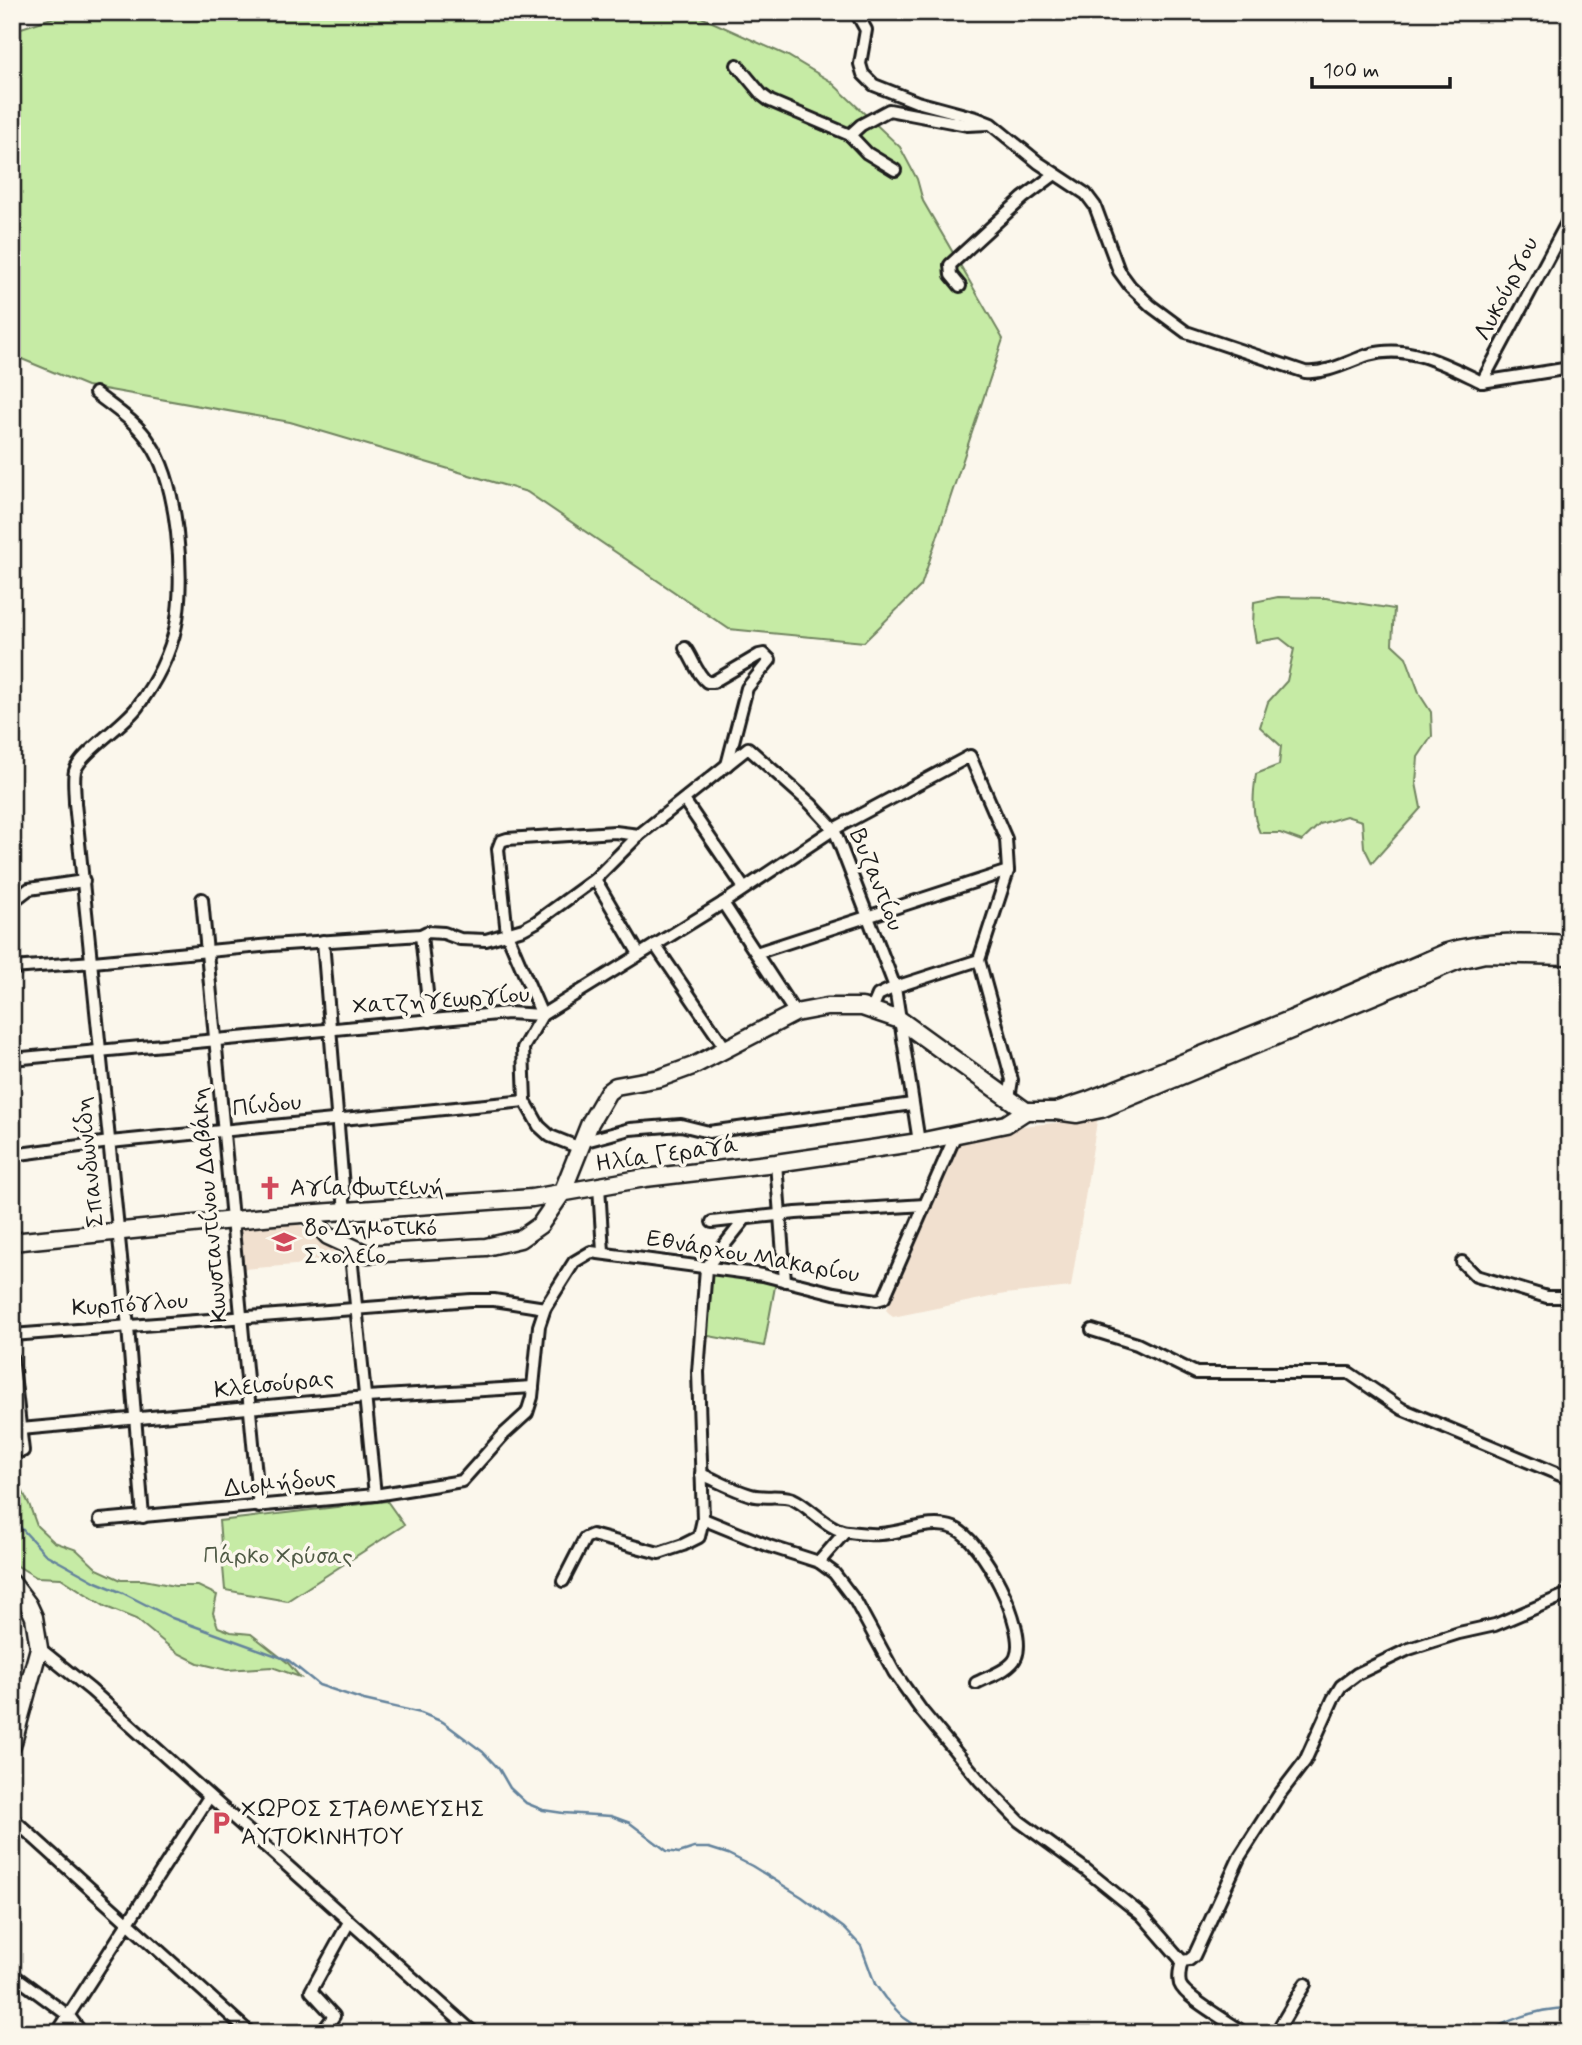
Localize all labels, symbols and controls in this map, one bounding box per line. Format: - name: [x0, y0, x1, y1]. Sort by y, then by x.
- scale bar: [1312, 46, 1451, 90]
- text: 100 m: [1323, 57, 1379, 85]
- street label: Λυκούργου: [1468, 232, 1546, 346]
- street label: Βυζαντίου: [841, 824, 911, 936]
- street label: Χατζηγεωργίου: [351, 979, 531, 1023]
- street label: Κωνσταντίνου Δαβάκη: [184, 1086, 236, 1324]
- street label: Πίνδου: [231, 1087, 303, 1125]
- street label: Σπανδωνίδη: [68, 1095, 112, 1229]
- street label: Ηλία Γεραγά: [594, 1130, 740, 1180]
- place label: Αγία Φωτεινή: [290, 1173, 444, 1204]
- church icon: Αγία Φωτεινή: [256, 1174, 284, 1202]
- place label: 8ο Δημοτικό Σχολείο: [304, 1213, 437, 1272]
- street label: Εθνάρχου Μακαρίου: [644, 1223, 862, 1291]
- school or university icon: 8ο Δημοτικό Σχολείο: [270, 1228, 298, 1256]
- street label: Κυρπόγλου: [71, 1285, 189, 1325]
- street label: Κλεισούρας: [213, 1363, 335, 1407]
- street label: Διομήδους: [223, 1463, 337, 1505]
- park label: Πάρκο Χρύσας: [203, 1541, 353, 1572]
- place label: ΧΩΡΟΣ ΣΤΑΘΜΕΥΣΗΣ ΑΥΤΟΚΙΝΗΤΟΥ: [241, 1794, 485, 1853]
- parking icon: ΧΩΡΟΣ ΣΤΑΘΜΕΥΣΗΣ ΑΥΤΟΚΙΝΗΤΟΥ: [207, 1809, 235, 1837]

